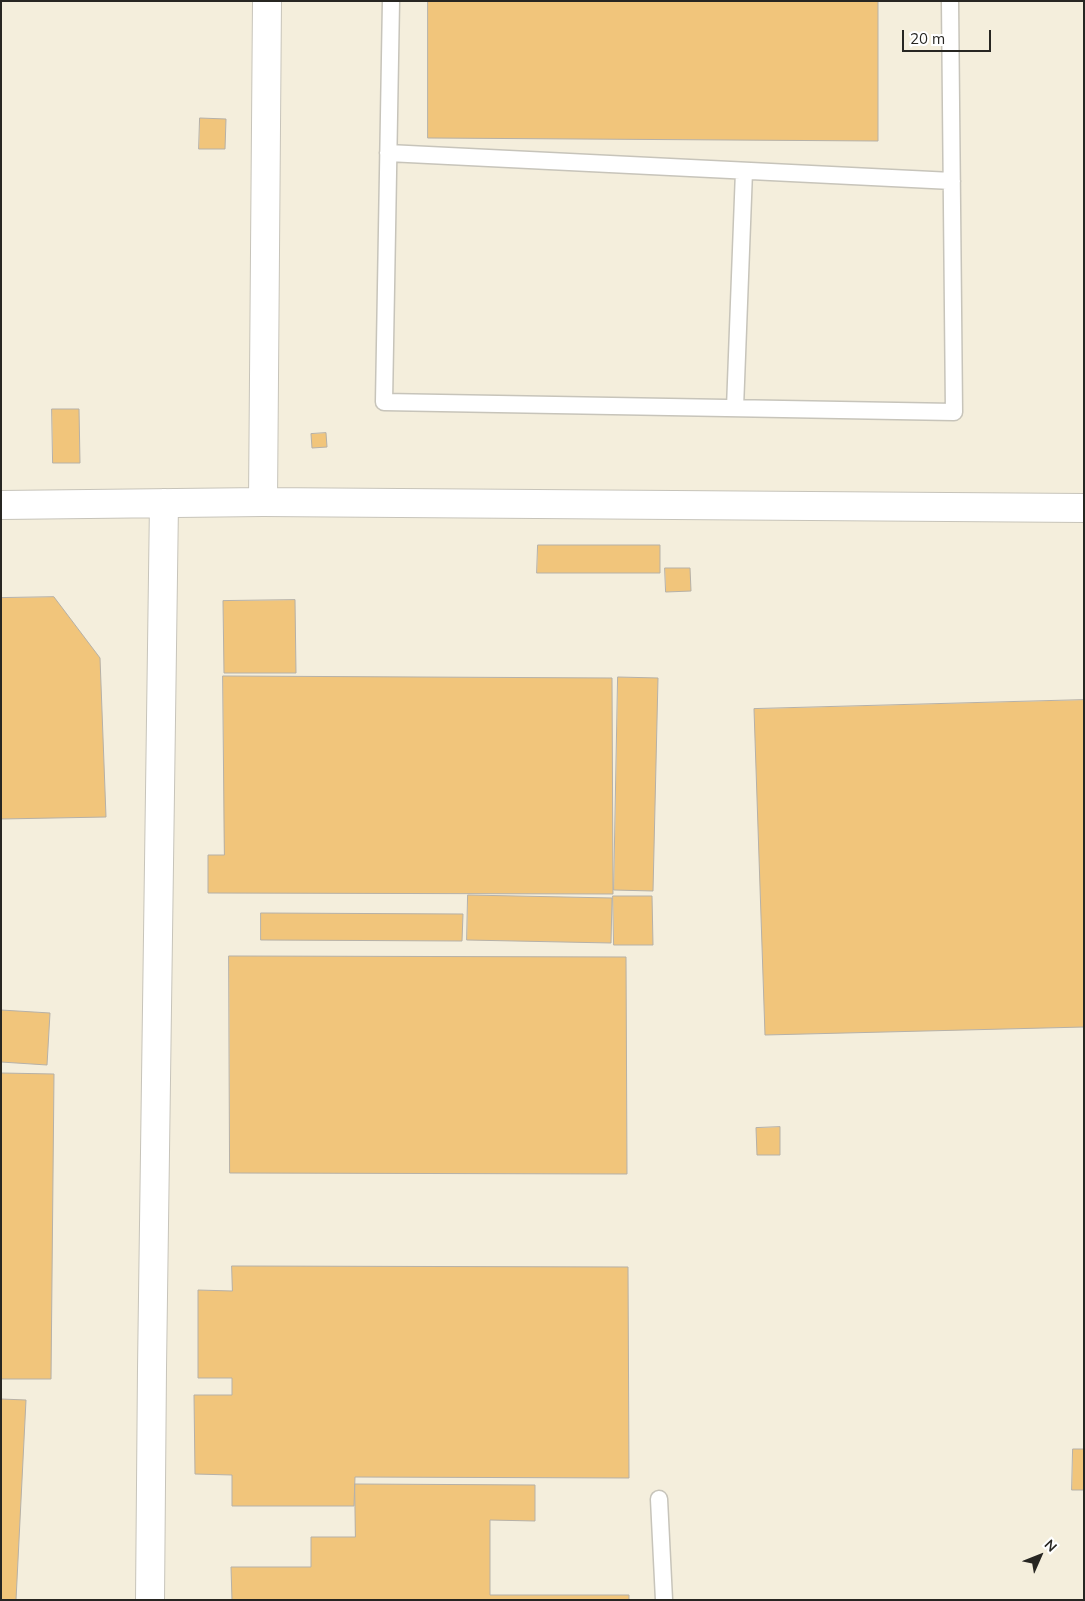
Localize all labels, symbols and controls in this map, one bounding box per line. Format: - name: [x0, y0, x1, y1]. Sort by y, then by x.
- scale bar: [905, 20, 994, 52]
- text: 20 m: [910, 29, 945, 48]
- north arrow: [1015, 1531, 1065, 1581]
- text: N: [1041, 1536, 1061, 1556]

